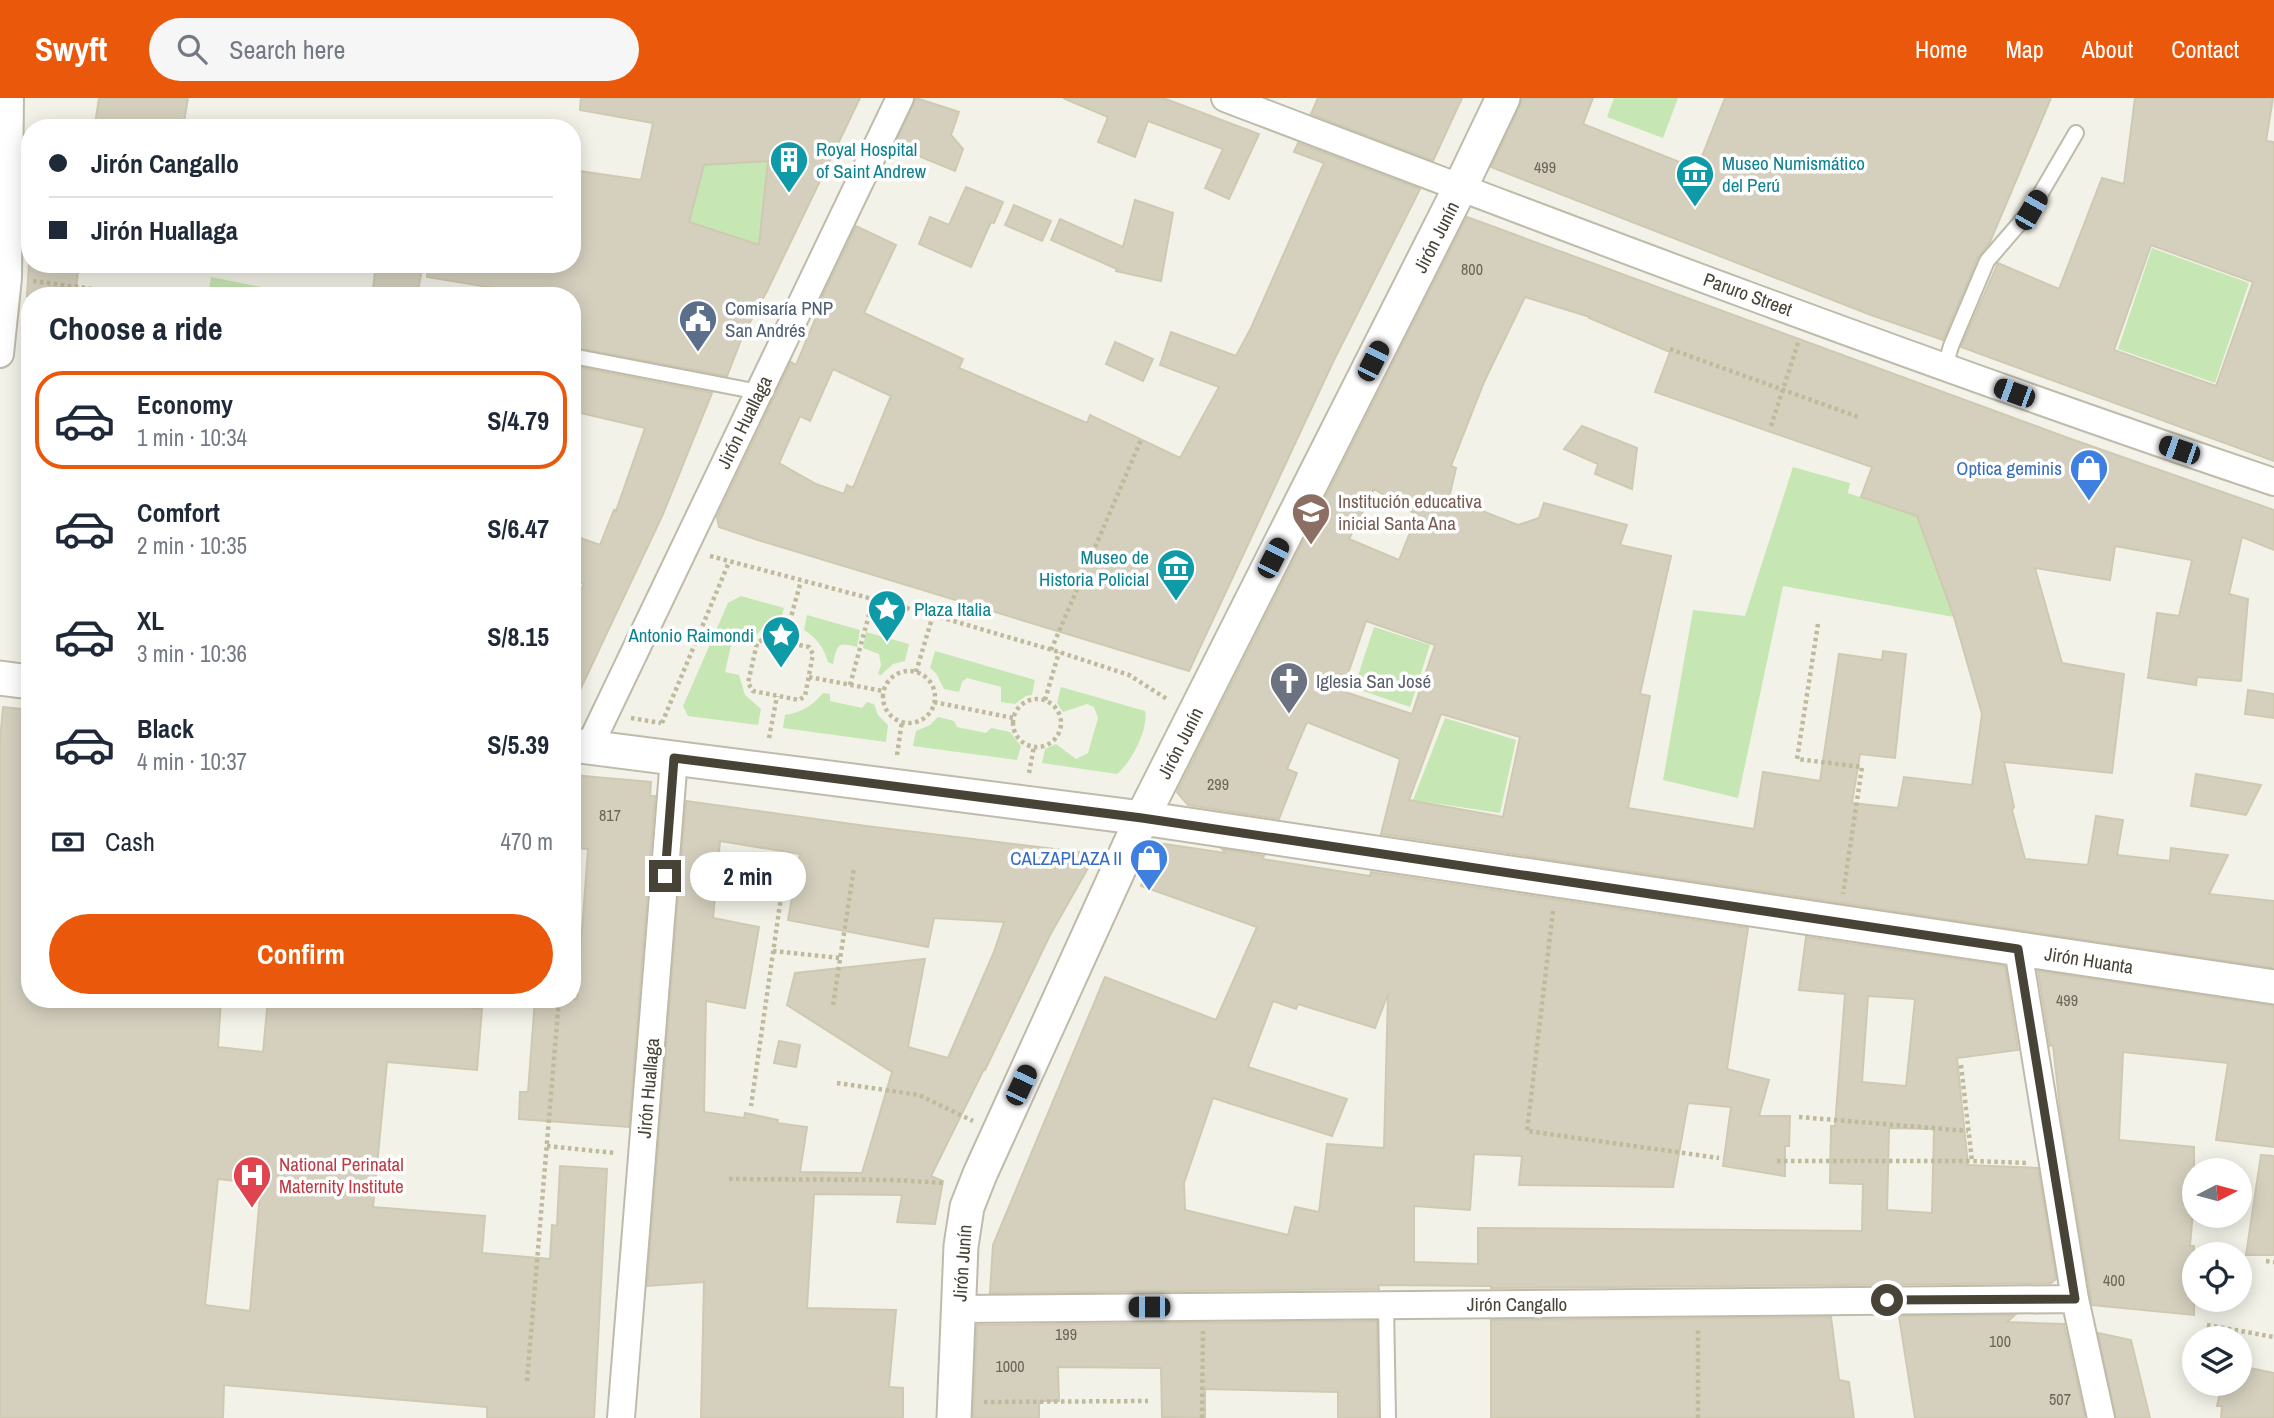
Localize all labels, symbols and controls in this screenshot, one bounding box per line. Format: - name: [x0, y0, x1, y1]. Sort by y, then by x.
- search box: [149, 18, 639, 81]
- text: Swyft: [35, 27, 107, 71]
- icon: search: [173, 30, 211, 68]
- text: Search here: [229, 32, 345, 67]
- text: Home: [1915, 33, 1967, 65]
- text: Map: [2005, 33, 2044, 65]
- text: About: [2082, 33, 2133, 65]
- text: Contact: [2171, 33, 2239, 65]
- place label: Royal Hospital of Saint Andrew: [816, 136, 927, 184]
- building icon: Royal Hospital of Saint Andrew: [768, 139, 810, 194]
- text: Jirón Cangallo: [91, 146, 239, 181]
- place label: Museo Numismático del Perú: [1722, 150, 1865, 198]
- museum icon: Museo Numismático del Perú: [1674, 153, 1716, 208]
- house number: 499: [1534, 156, 1556, 178]
- car: [2012, 187, 2051, 233]
- street label: Jirón Junín: [1407, 197, 1465, 277]
- text: Jirón Huallaga: [91, 213, 238, 248]
- house number: 800: [1461, 258, 1483, 280]
- street label: Paruro Street: [1700, 266, 1797, 322]
- place label: Comisaría PNP San Andrés: [725, 295, 833, 343]
- public building icon: Comisaría PNP San Andrés: [677, 298, 719, 353]
- text: Choose a ride: [49, 307, 223, 350]
- car: [1355, 338, 1392, 384]
- street label: Jirón Huallaga: [710, 371, 778, 473]
- car: [1991, 376, 2038, 410]
- text: Economy: [137, 387, 233, 422]
- icon: car: [53, 389, 116, 452]
- text: S/4.79: [487, 403, 549, 438]
- text: 1 min · 10:34: [137, 422, 247, 453]
- car: [2156, 433, 2203, 467]
- shop icon: Optica geminis: [2068, 447, 2110, 502]
- place label: Optica geminis: [1956, 455, 2062, 481]
- place label: Institución educativa inicial Santa Ana: [1338, 488, 1482, 536]
- school or university icon: Institución educativa inicial Santa Ana: [1290, 491, 1332, 546]
- text: Comfort: [137, 495, 220, 530]
- icon: car: [53, 497, 116, 560]
- text: S/6.47: [487, 511, 549, 546]
- text: 2 min · 10:35: [137, 530, 247, 561]
- car: [1255, 535, 1292, 581]
- place label: Museo de Historia Policial: [1039, 544, 1149, 592]
- museum icon: Museo de Historia Policial: [1155, 547, 1197, 602]
- place icon: Plaza Italia: [866, 588, 908, 643]
- place label: Plaza Italia: [914, 596, 991, 622]
- text: XL: [137, 603, 164, 638]
- icon: car: [53, 605, 116, 668]
- place icon: Antonio Raimondi: [760, 614, 802, 669]
- text: S/8.15: [487, 619, 549, 654]
- place label: Antonio Raimondi: [627, 622, 754, 648]
- text: 3 min · 10:36: [137, 638, 247, 669]
- church icon: Iglesia San José: [1268, 660, 1310, 715]
- place label: Iglesia San José: [1316, 668, 1431, 694]
- street label: Jirón Junín: [1151, 703, 1209, 783]
- text: Black: [137, 711, 194, 746]
- icon: car: [53, 713, 116, 776]
- text: S/5.39: [487, 727, 549, 762]
- text: 4 min · 10:37: [137, 746, 247, 777]
- house number: 299: [1207, 773, 1229, 795]
- house number: 817: [599, 804, 621, 826]
- icon: cash: [49, 823, 87, 861]
- text: Cash: [105, 824, 155, 859]
- text: 470 m: [501, 826, 553, 857]
- shop icon: CALZAPLAZA II: [1128, 837, 1170, 892]
- place label: CALZAPLAZA II: [1010, 845, 1122, 871]
- callout: 2 min: [690, 852, 805, 900]
- route end: [649, 860, 681, 892]
- text: 2 min: [723, 861, 773, 892]
- button: Confirm: [49, 914, 553, 994]
- street label: Jirón Huanta: [2043, 940, 2135, 980]
- house number: 499: [2056, 989, 2078, 1011]
- street label: Jirón Huallaga: [631, 1037, 665, 1139]
- car: [1003, 1062, 1040, 1108]
- place label: National Perinatal Maternity Institute: [279, 1151, 404, 1199]
- hospital icon: National Perinatal Maternity Institute: [231, 1154, 273, 1209]
- north arrow: [2182, 1158, 2252, 1228]
- map controls: [2182, 1158, 2252, 1396]
- street label: Jirón Junín: [946, 1224, 978, 1302]
- button: locate: [2182, 1242, 2252, 1312]
- house number: 400: [2103, 1269, 2125, 1291]
- route start: [1871, 1284, 1903, 1316]
- street label: Jirón Cangallo: [1467, 1291, 1567, 1317]
- car: [1129, 1297, 1171, 1318]
- house number: 199: [1055, 1323, 1077, 1345]
- button: layers: [2182, 1326, 2252, 1396]
- house number: 100: [1989, 1330, 2011, 1352]
- house number: 1000: [995, 1355, 1025, 1377]
- house number: 507: [2049, 1388, 2071, 1410]

